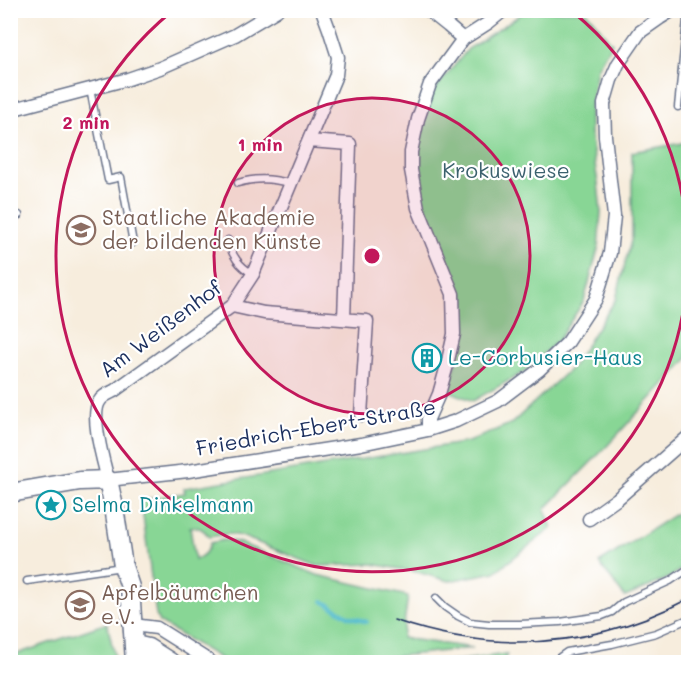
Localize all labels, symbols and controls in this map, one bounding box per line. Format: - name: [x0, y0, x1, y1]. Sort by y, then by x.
- text: 2 min: [62, 110, 110, 134]
- text: 1 min: [237, 132, 283, 156]
- park label: Krokuswiese: [442, 156, 570, 183]
- place label: Staatliche Akademie der bildenden Künste: [102, 203, 322, 254]
- school or university icon: Staatliche Akademie der bildenden Künste: [65, 214, 97, 246]
- centre of rings: [362, 246, 382, 266]
- street label: Am Weißenhof: [94, 273, 227, 383]
- building icon: Le-Corbusier-Haus: [411, 342, 443, 374]
- place label: Le-Corbusier-Haus: [448, 343, 643, 370]
- street label: Friedrich-Ebert-Straße: [194, 392, 438, 461]
- place icon: Selma Dinkelmann: [35, 489, 67, 521]
- place label: Selma Dinkelmann: [72, 490, 254, 517]
- place label: Apfelbäumchen e.V.: [101, 578, 258, 629]
- school or university icon: Apfelbäumchen e.V.: [64, 589, 96, 621]

